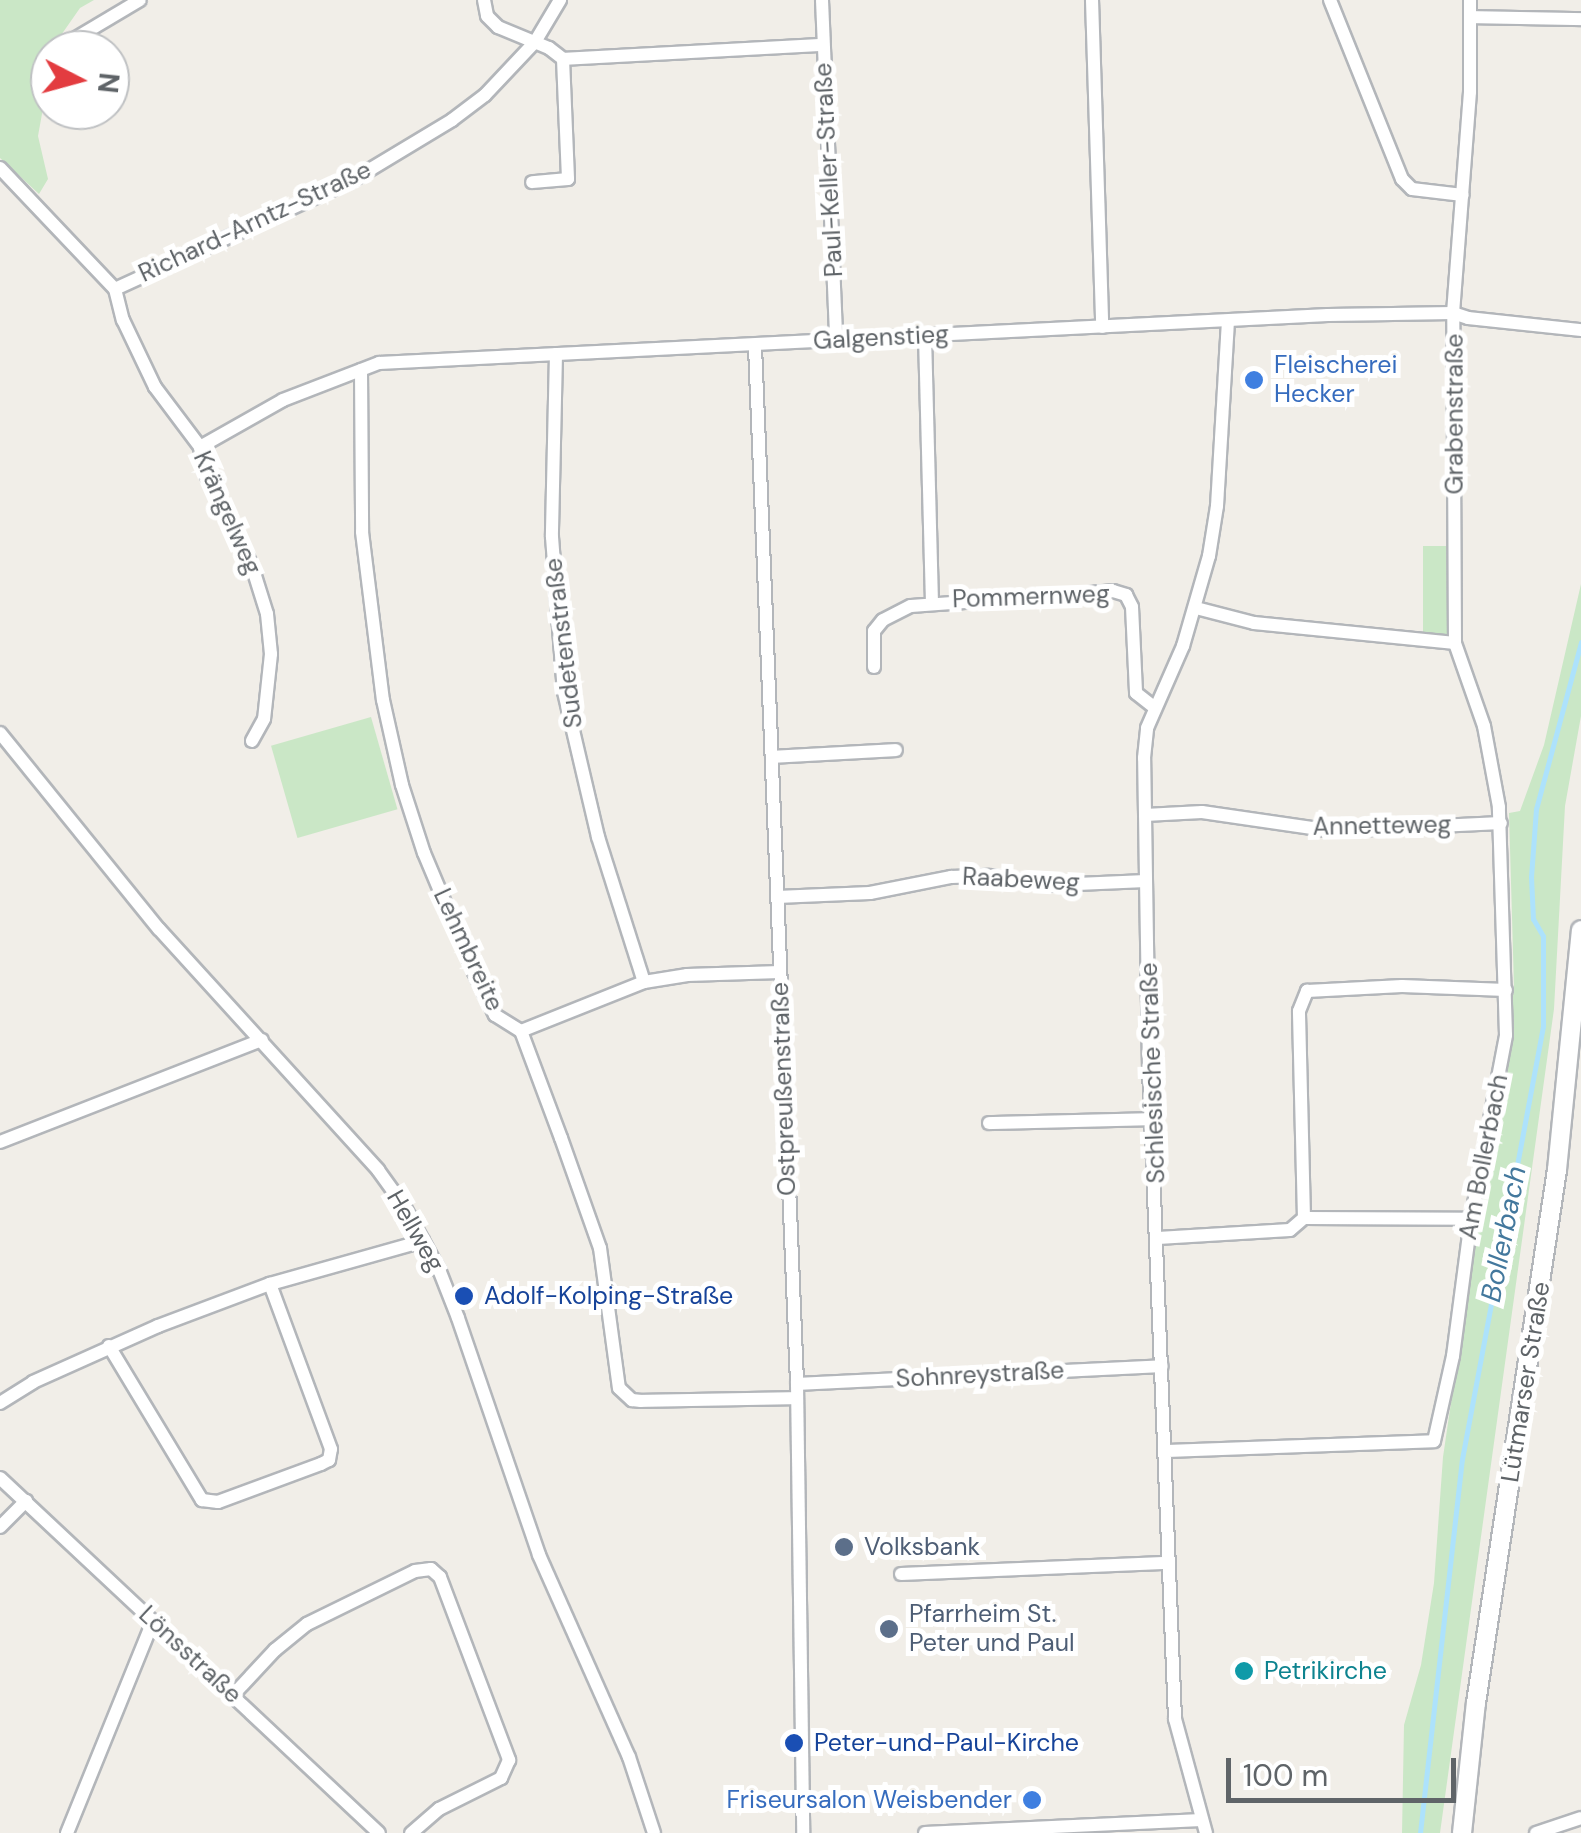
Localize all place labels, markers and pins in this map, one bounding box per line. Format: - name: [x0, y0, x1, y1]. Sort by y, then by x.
- place label: Fleischerei Hecker: [1274, 351, 1398, 410]
- marker: Fleischerei Hecker: [1243, 369, 1265, 391]
- place label: Adolf-Kolping-Straße: [484, 1281, 733, 1311]
- marker: Adolf-Kolping-Straße: [453, 1285, 475, 1307]
- place label: Volksbank: [864, 1532, 980, 1562]
- marker: Volksbank: [833, 1536, 855, 1558]
- place label: Pfarrheim St. Peter und Paul: [909, 1600, 1075, 1659]
- marker: Pfarrheim St. Peter und Paul: [878, 1618, 900, 1640]
- place label: Petrikirche: [1264, 1656, 1387, 1686]
- marker: Petrikirche: [1233, 1660, 1255, 1682]
- place label: Peter-und-Paul-Kirche: [814, 1728, 1079, 1758]
- marker: Peter-und-Paul-Kirche: [783, 1732, 805, 1754]
- place label: Friseursalon Weisbender: [727, 1785, 1012, 1815]
- marker: Friseursalon Weisbender: [1021, 1789, 1043, 1811]

